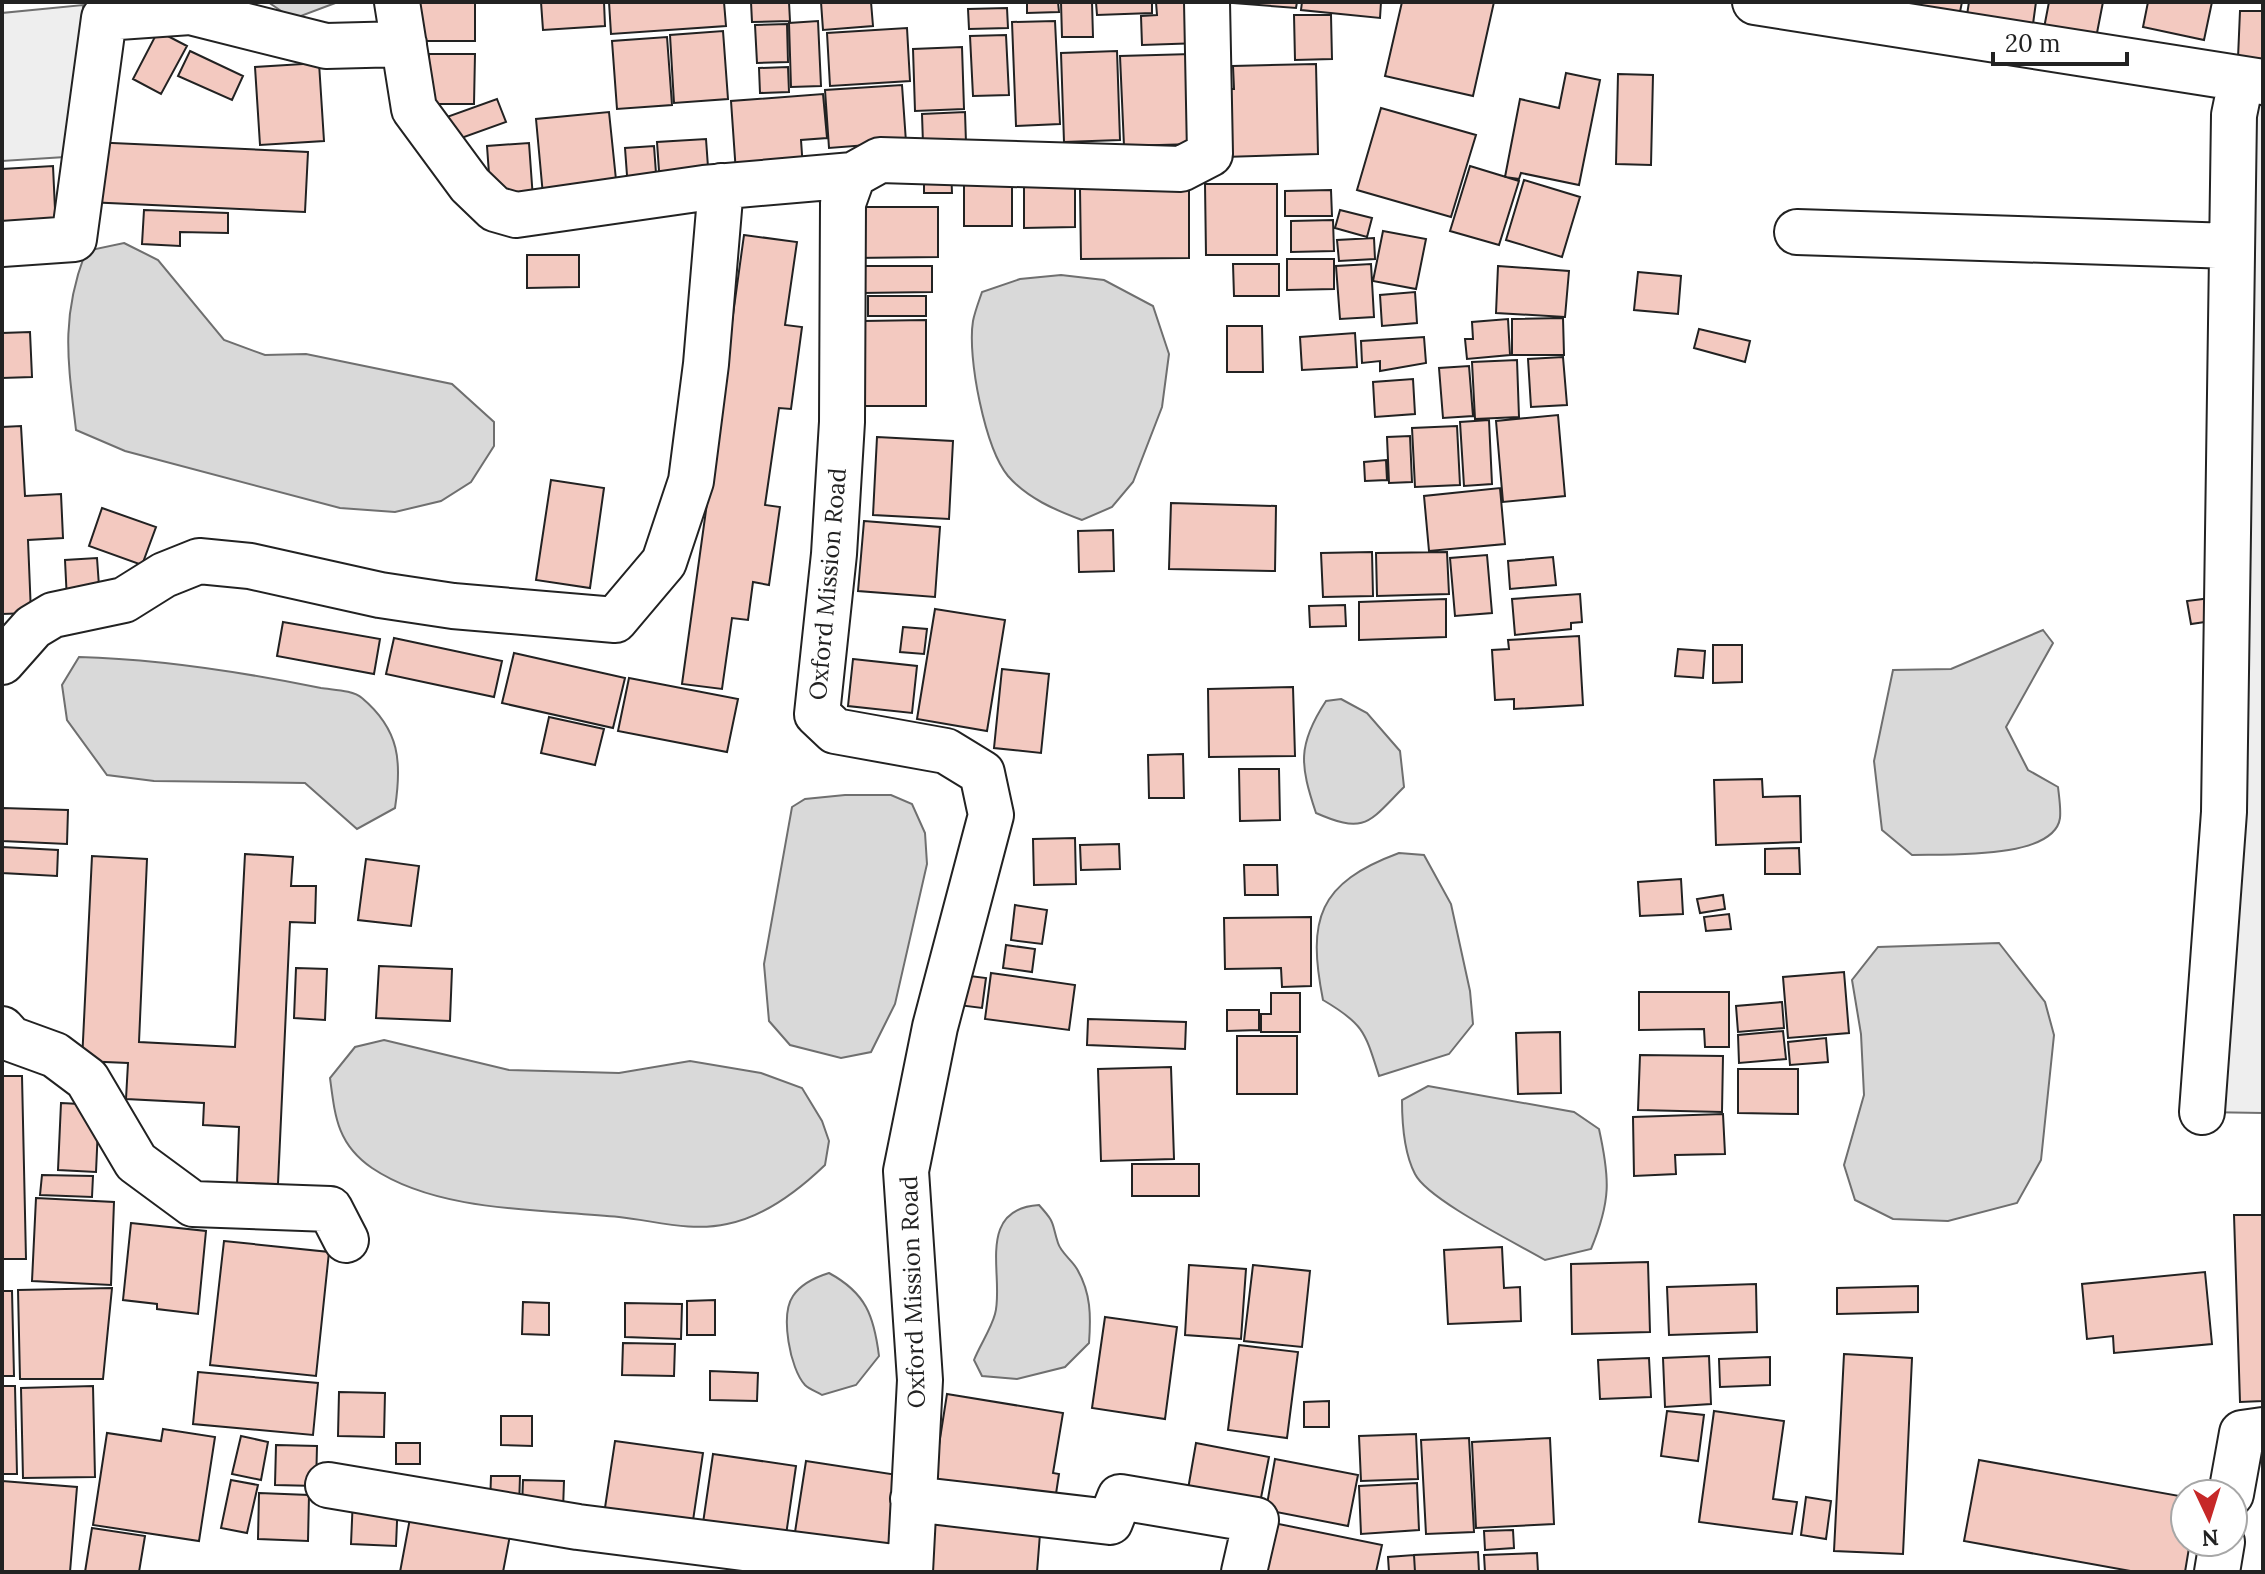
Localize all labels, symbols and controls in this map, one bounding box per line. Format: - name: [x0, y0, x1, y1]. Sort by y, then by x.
- scale bar: [1993, 16, 2127, 66]
- text: 20 m: [2005, 28, 2061, 59]
- street label: Oxford Mission Road: [802, 467, 853, 701]
- street label: Oxford Mission Road: [893, 1175, 932, 1409]
- north arrow: [2169, 1478, 2249, 1558]
- text: N: [2201, 1523, 2220, 1553]

